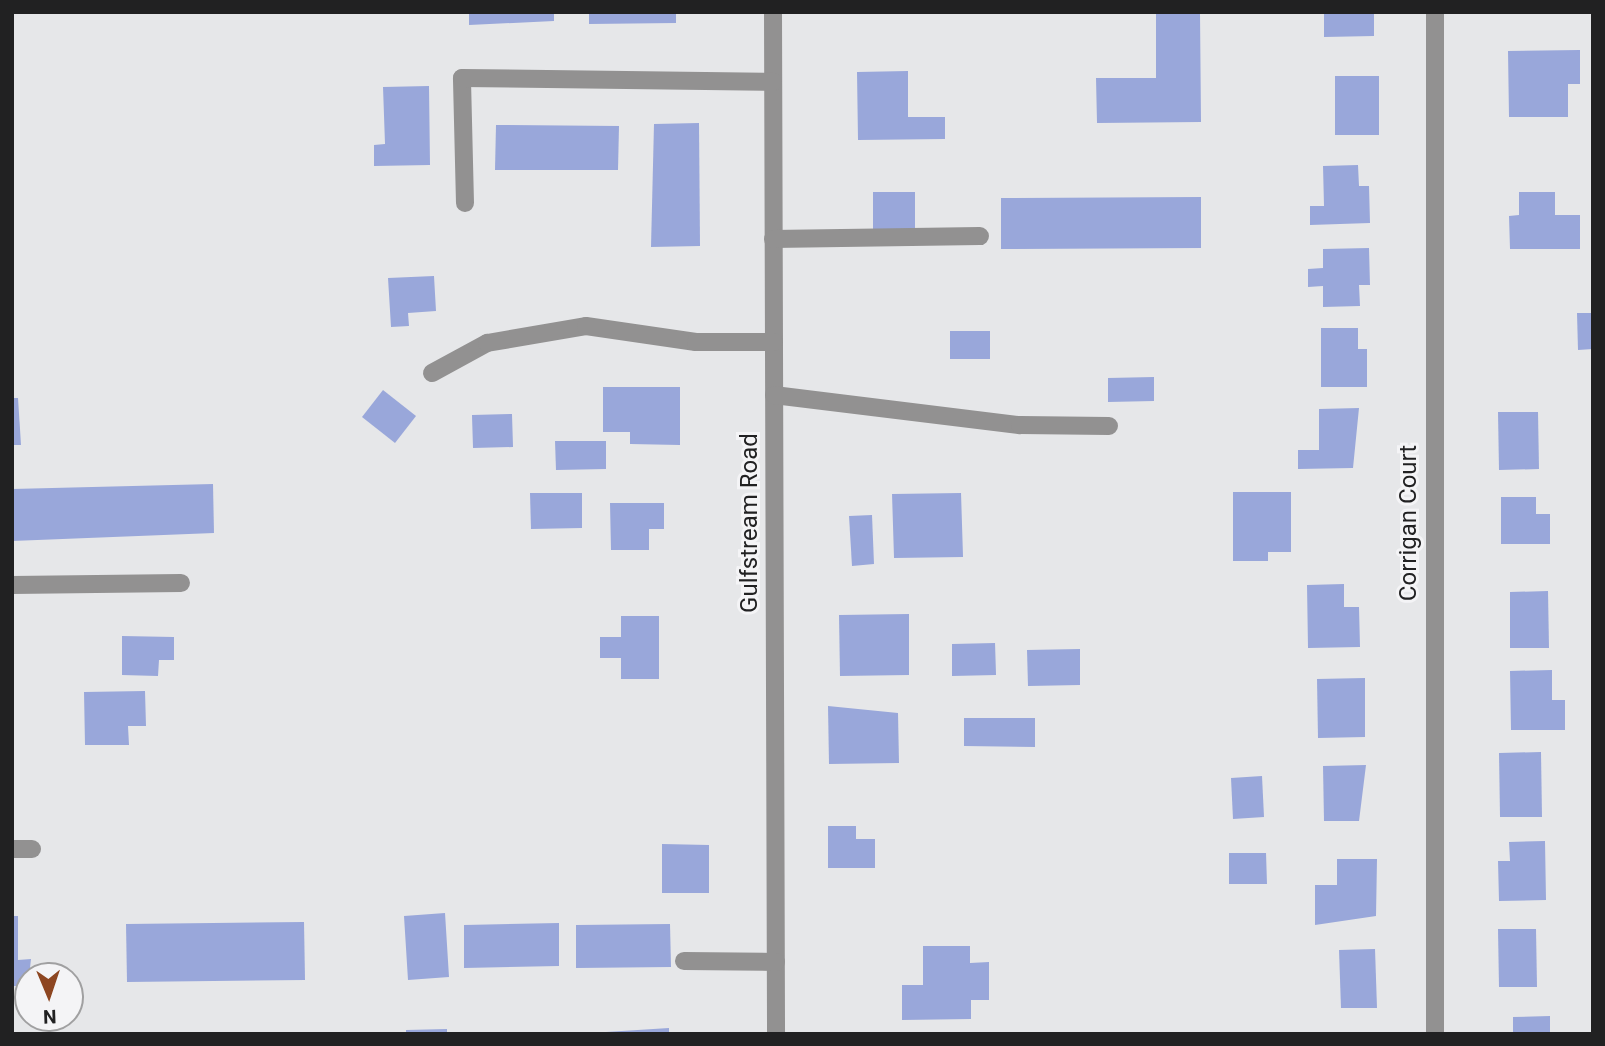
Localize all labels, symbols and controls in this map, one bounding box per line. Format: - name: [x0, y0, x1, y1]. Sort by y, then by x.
- street label: Gulfstream Road: [736, 433, 764, 613]
- street label: Corrigan Court: [1395, 445, 1423, 601]
- north arrow: [14, 962, 84, 1032]
- text: N: [43, 1005, 57, 1028]

